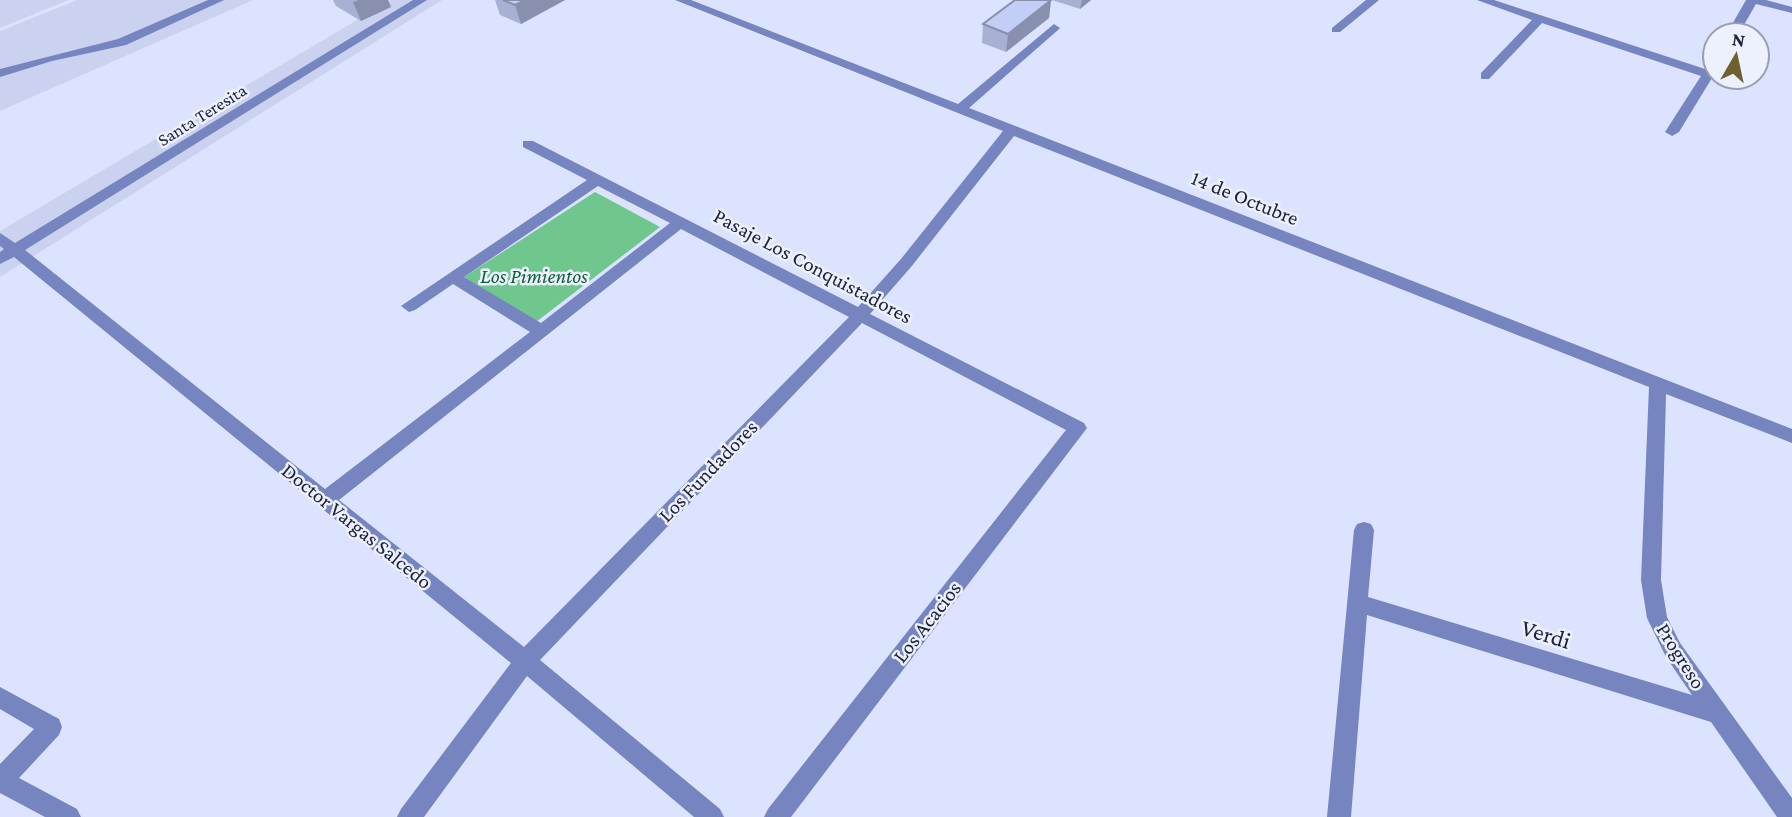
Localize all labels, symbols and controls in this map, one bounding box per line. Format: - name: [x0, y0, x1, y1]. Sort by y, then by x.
- north arrow: [1701, 21, 1771, 91]
- text: N: [1731, 28, 1747, 51]
- street label: Santa Teresita: [154, 80, 250, 150]
- street label: 14 de Octubre: [1188, 166, 1302, 230]
- street label: Pasaje Los Conquistadores: [710, 203, 916, 329]
- park label: Los Pimientos: [480, 264, 588, 288]
- street label: Los Fundadores: [653, 415, 763, 527]
- street label: Doctor Vargas Salcedo: [277, 458, 437, 594]
- street label: Los Acacios: [888, 577, 966, 667]
- street label: Verdi: [1518, 613, 1574, 654]
- street label: Progreso: [1651, 619, 1711, 693]

